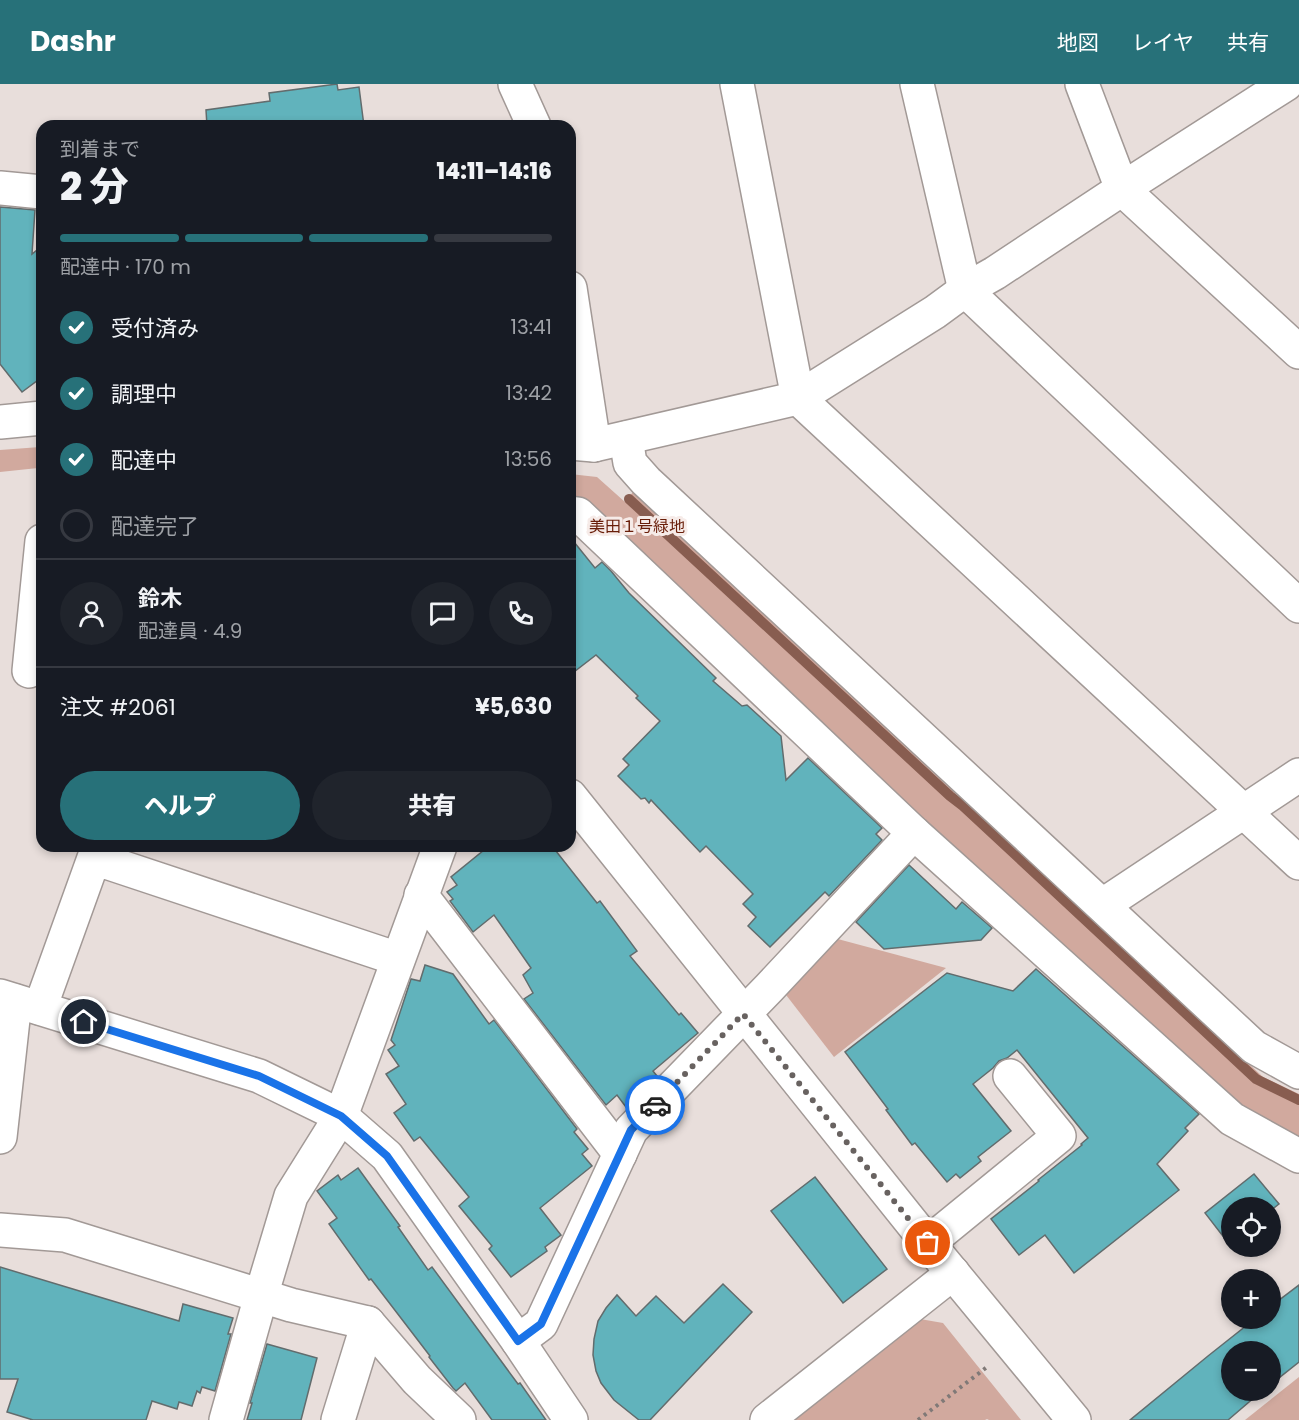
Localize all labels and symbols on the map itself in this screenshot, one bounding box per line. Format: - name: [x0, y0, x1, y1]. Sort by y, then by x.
- park label: 美田１号緑地: [589, 515, 685, 538]
- pin: [58, 996, 109, 1047]
- courier: [625, 1075, 685, 1135]
- pin: [902, 1217, 953, 1268]

